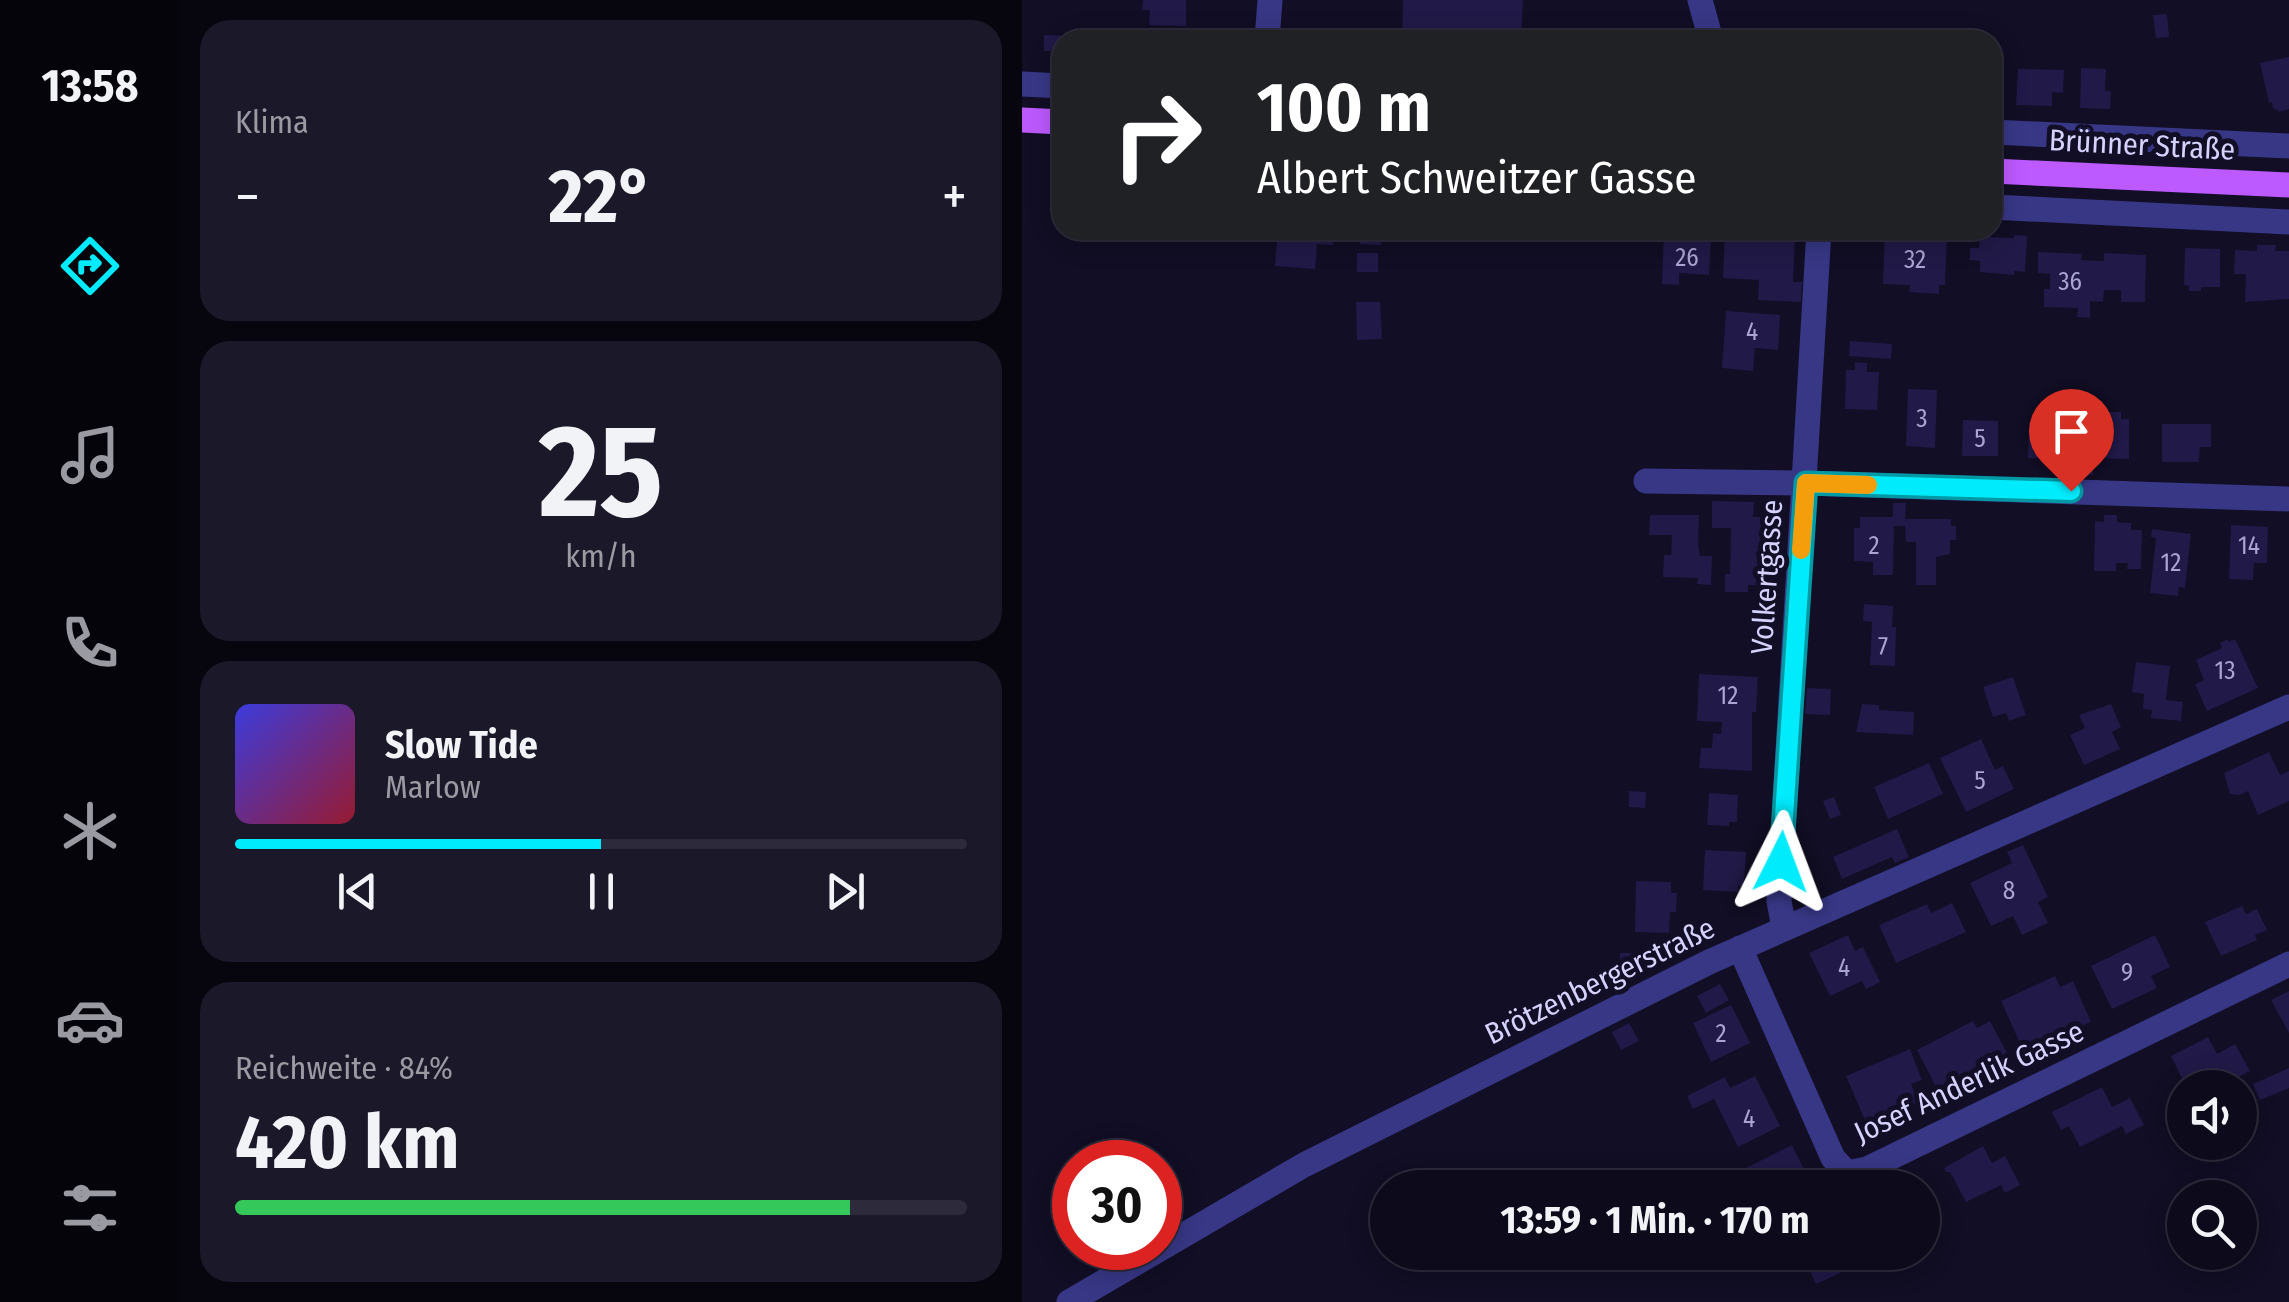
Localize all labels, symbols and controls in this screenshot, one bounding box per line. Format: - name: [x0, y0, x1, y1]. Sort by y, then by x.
- text: 13:58: [42, 59, 138, 113]
- text: 100 m: [1257, 66, 1431, 150]
- icon: right: [1092, 70, 1222, 200]
- text: Klima: [235, 103, 309, 141]
- street label: Brünner Straße: [2048, 122, 2236, 168]
- text: Albert Schweitzer Gasse: [1257, 151, 1696, 205]
- text: 22°: [549, 152, 653, 242]
- text: −: [235, 164, 260, 230]
- text: +: [942, 164, 967, 230]
- icon: directions: [55, 231, 125, 301]
- house number: 26: [1675, 243, 1699, 273]
- house number: 32: [1904, 245, 1926, 275]
- house number: 36: [2058, 267, 2082, 297]
- house number: 4: [1746, 317, 1758, 347]
- pin: [2029, 389, 2114, 492]
- text: 25: [539, 394, 663, 550]
- house number: 3: [1916, 404, 1928, 434]
- icon: arrive: [2044, 404, 2099, 459]
- icon: music: [55, 420, 125, 490]
- house number: 5: [1974, 424, 1986, 454]
- street label: Volkertgasse: [1744, 499, 1790, 655]
- house number: 2: [1868, 531, 1880, 561]
- house number: 14: [2238, 531, 2260, 561]
- text: km/h: [565, 537, 637, 575]
- house number: 12: [2161, 548, 2181, 578]
- icon: phone: [55, 608, 125, 678]
- house number: 7: [1878, 632, 1888, 662]
- house number: 13: [2214, 656, 2236, 686]
- house number: 12: [1718, 681, 1738, 711]
- text: Slow Tide: [385, 722, 538, 768]
- house number: 5: [1974, 766, 1986, 796]
- text: Marlow: [385, 768, 481, 806]
- icon: climate: [55, 796, 125, 866]
- position arrow: [1729, 810, 1833, 914]
- icon: previous: [330, 864, 385, 919]
- icon: pause: [574, 864, 629, 919]
- icon: next: [818, 864, 873, 919]
- house number: 8: [2003, 876, 2015, 906]
- street label: Brötzenbergerstraße: [1479, 910, 1721, 1052]
- house number: 4: [1838, 953, 1850, 983]
- house number: 9: [2121, 958, 2133, 988]
- icon: car: [55, 985, 125, 1055]
- street label: Josef Anderlik Gasse: [1849, 1013, 2089, 1151]
- house number: 2: [1715, 1019, 1727, 1049]
- text: Reichweite · 84%: [235, 1049, 453, 1087]
- map controls: [2167, 1070, 2257, 1270]
- button: sound: [2167, 1070, 2257, 1160]
- text: 420 km: [235, 1098, 459, 1188]
- house number: 4: [1743, 1104, 1755, 1134]
- speed limit sign: 30: [1052, 1140, 1182, 1270]
- icon: filters: [55, 1173, 125, 1243]
- button: search: [2167, 1180, 2257, 1270]
- text: 13:59 · 1 Min. · 170 m: [1500, 1197, 1810, 1243]

